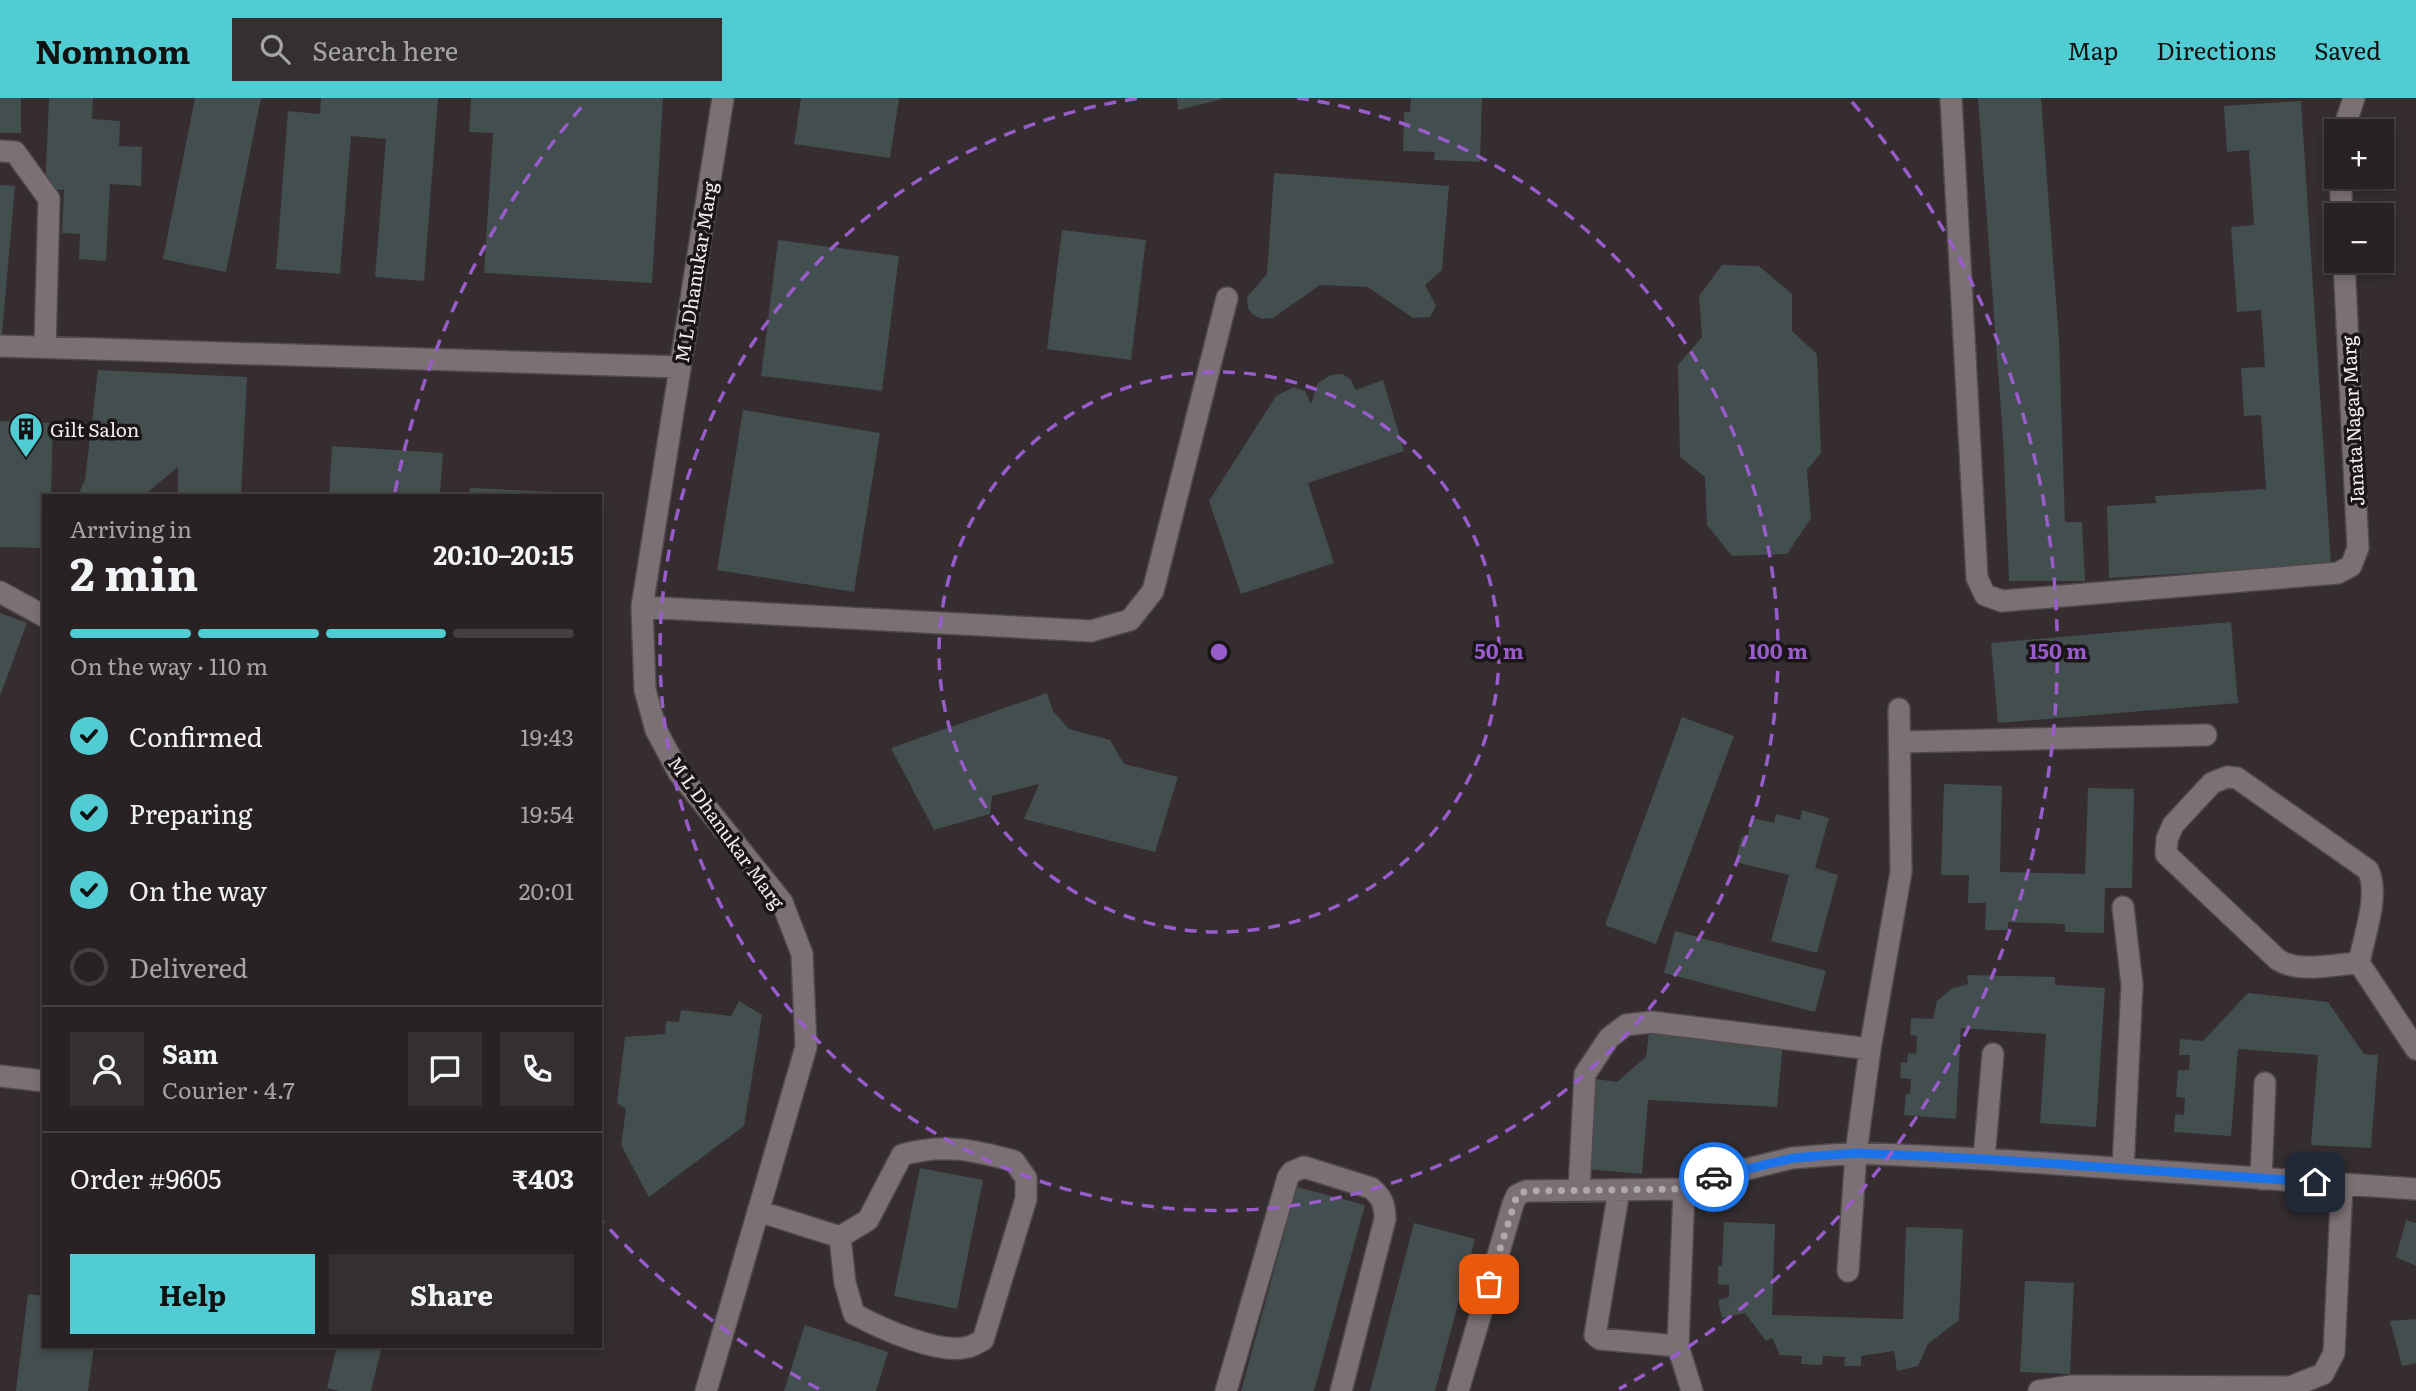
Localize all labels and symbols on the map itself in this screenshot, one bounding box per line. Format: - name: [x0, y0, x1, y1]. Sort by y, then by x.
- street label: M L Dhanukar Marg: [667, 179, 723, 364]
- street label: Janata Nagar Marg: [2334, 335, 2370, 507]
- building icon: Gilt Salon: [7, 410, 45, 459]
- place label: Gilt Salon: [50, 415, 139, 443]
- text: 50 m: [1474, 634, 1524, 665]
- text: 100 m: [1748, 634, 1808, 665]
- text: 150 m: [2029, 634, 2087, 665]
- centre of rings: [1207, 640, 1231, 664]
- street label: M L Dhanukar Marg: [662, 750, 792, 914]
- courier: [1679, 1142, 1749, 1212]
- pin: [2285, 1152, 2345, 1212]
- pin: [1459, 1254, 1519, 1314]

